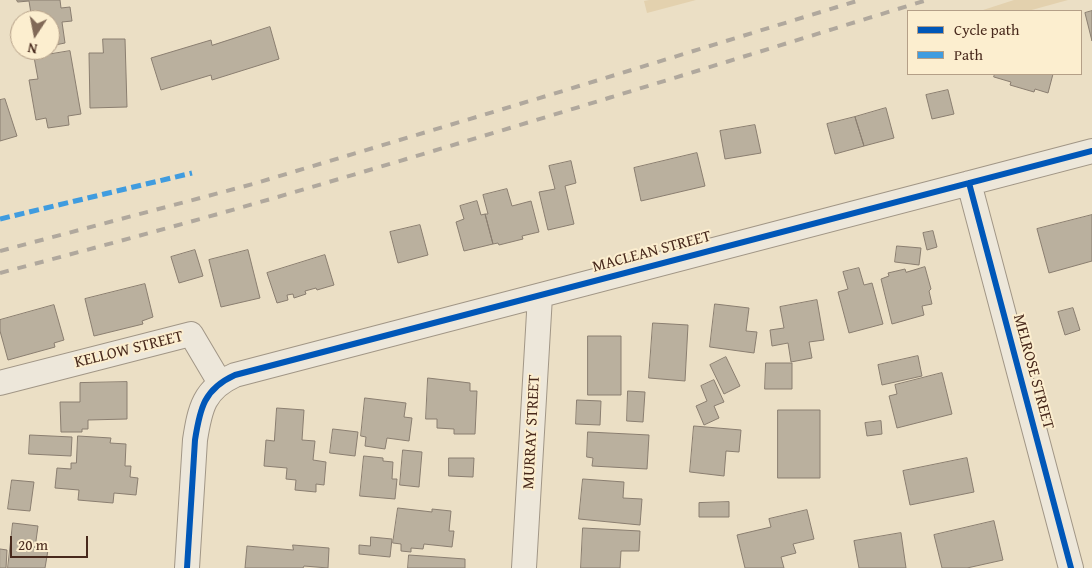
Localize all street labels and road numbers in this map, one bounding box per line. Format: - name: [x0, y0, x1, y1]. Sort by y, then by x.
- street label: MACLEAN STREET: [591, 227, 713, 277]
- street label: MELROSE STREET: [1008, 312, 1058, 432]
- street label: KELLOW STREET: [73, 327, 185, 373]
- street label: MURRAY STREET: [519, 374, 545, 490]

